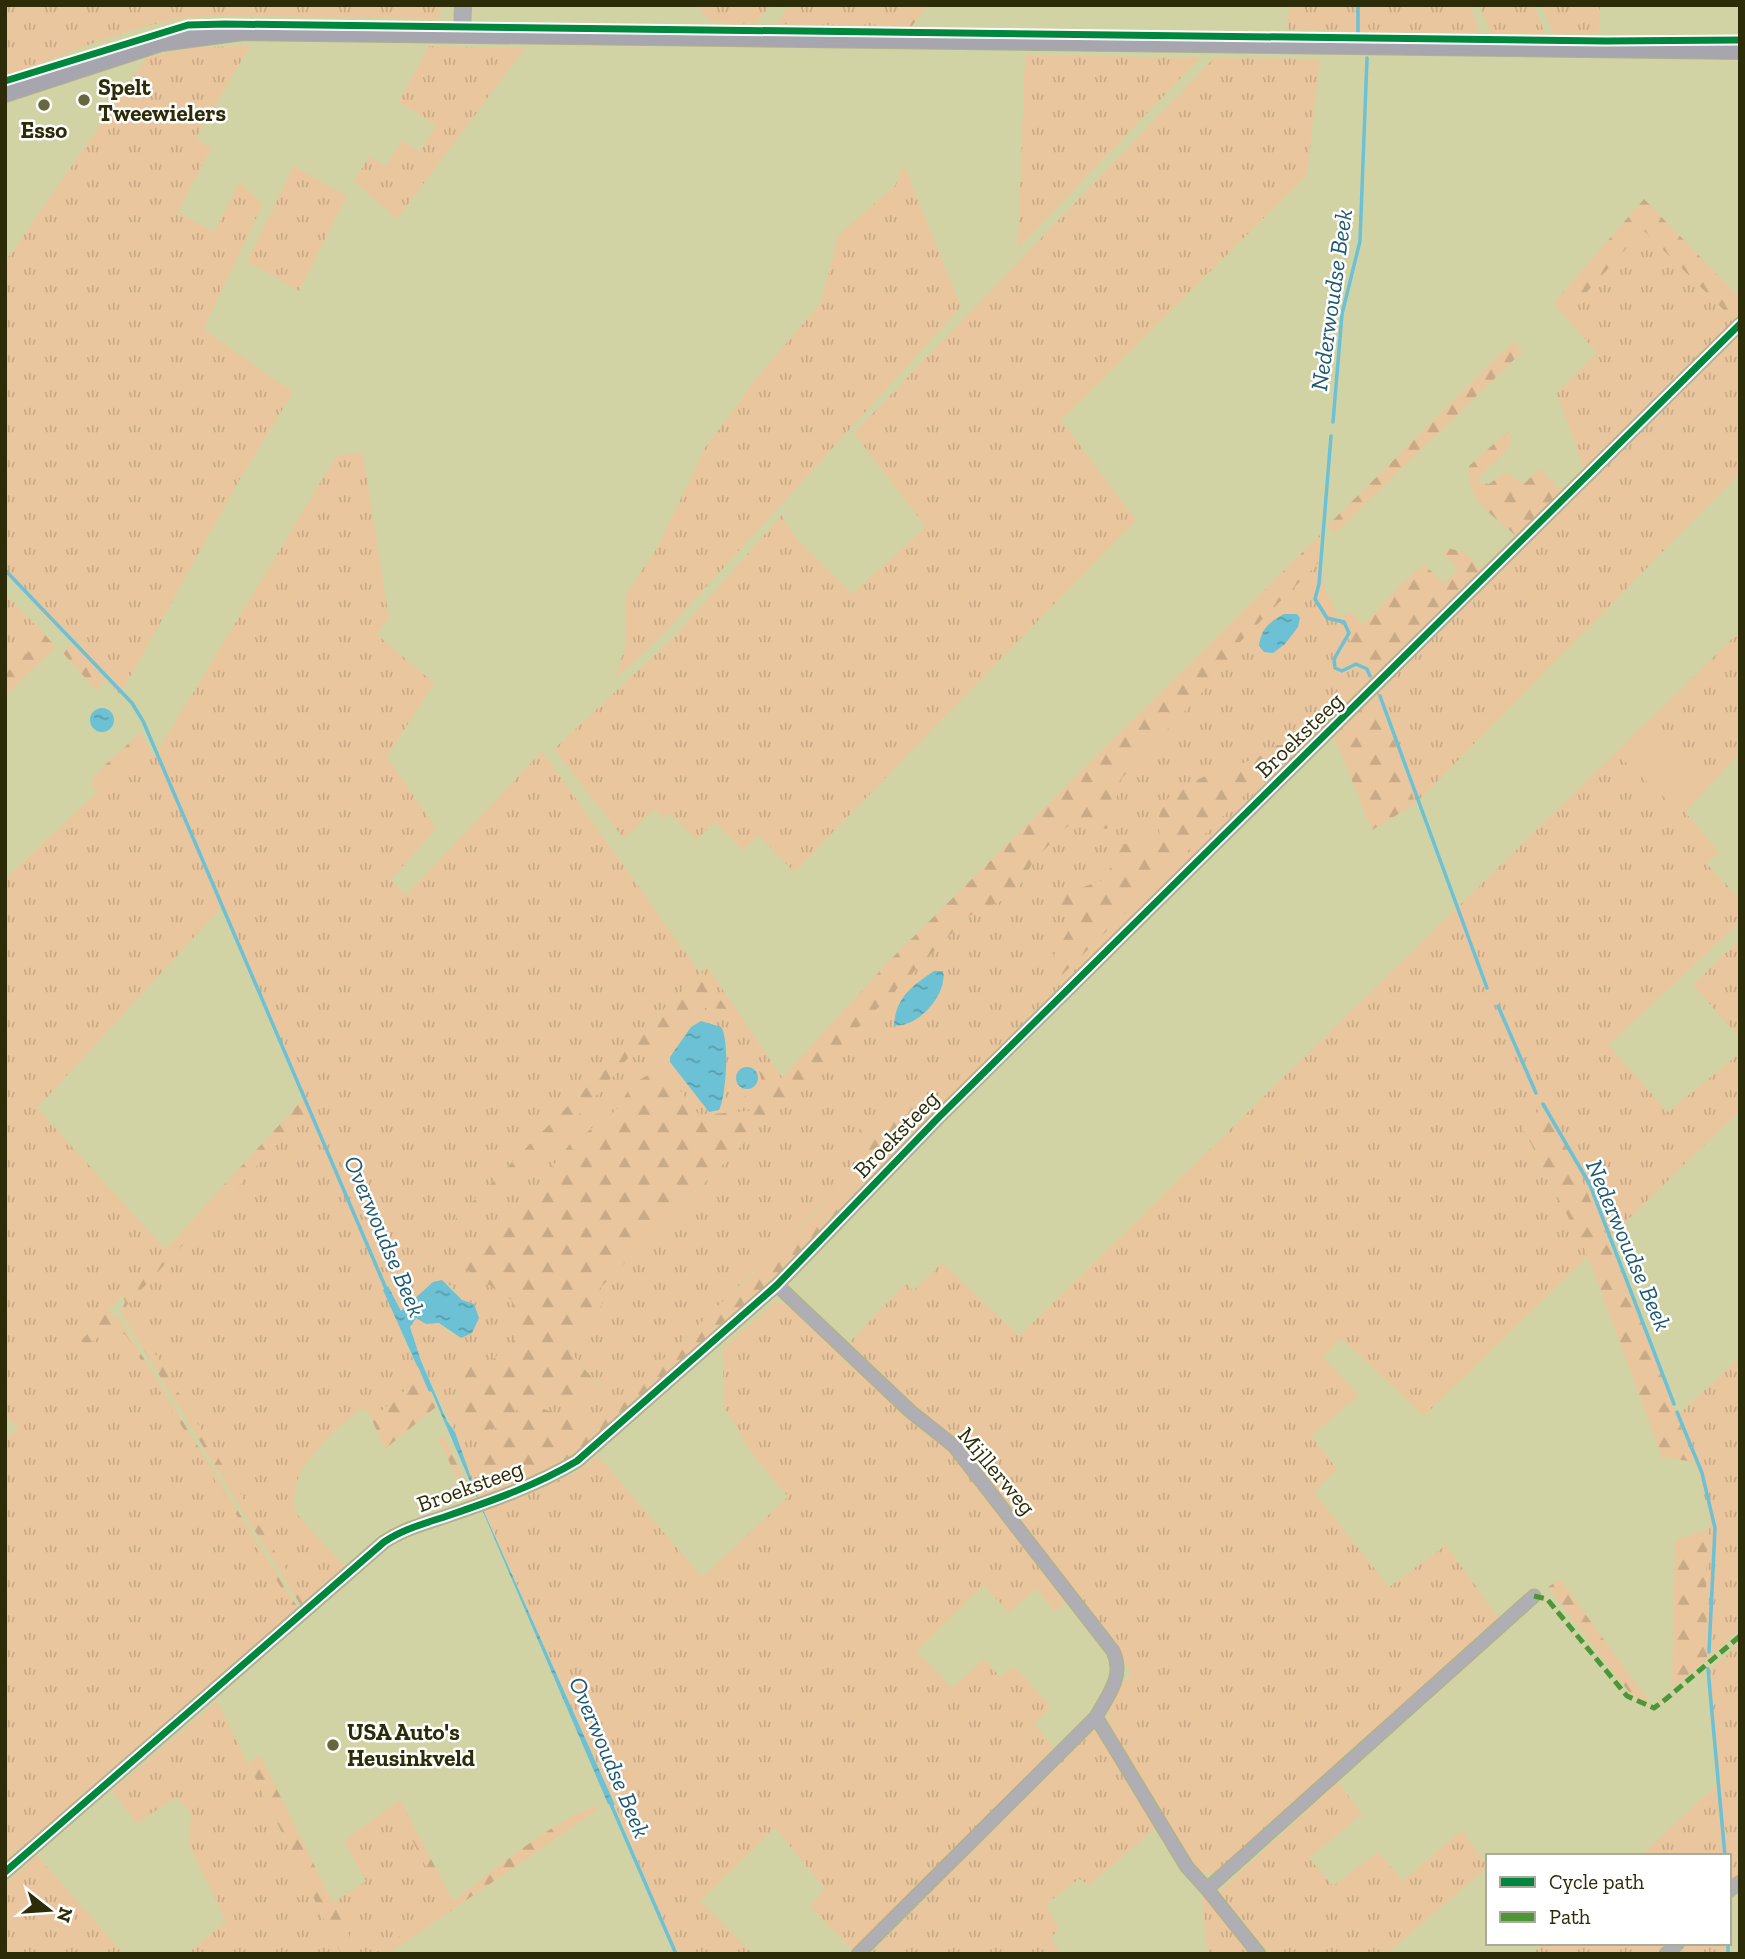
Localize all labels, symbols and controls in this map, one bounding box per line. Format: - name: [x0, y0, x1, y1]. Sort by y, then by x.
- place label: Spelt Tweewielers: [98, 73, 226, 127]
- marker: Spelt Tweewielers: [76, 92, 92, 108]
- marker: Esso: [36, 97, 52, 113]
- place label: Esso: [21, 116, 67, 144]
- water label: Nederwoudse Beek: [1304, 207, 1358, 393]
- street label: Broeksteeg: [1249, 686, 1349, 784]
- street label: Broeksteeg: [847, 1084, 945, 1184]
- water label: Overwoudse Beek: [338, 1151, 432, 1321]
- water label: Nederwoudse Beek: [1580, 1155, 1678, 1335]
- street label: Mijllerweg: [952, 1421, 1042, 1521]
- street label: Broeksteeg: [413, 1454, 527, 1518]
- water label: Overwoudse Beek: [563, 1672, 657, 1842]
- place label: USA Auto's Heusinkveld: [347, 1718, 475, 1772]
- marker: USA Auto's Heusinkveld: [325, 1737, 341, 1753]
- legend: [1486, 1854, 1731, 1945]
- text: Cycle path: [1549, 1869, 1644, 1894]
- north arrow: [14, 1875, 84, 1945]
- text: Path: [1549, 1904, 1591, 1929]
- text: N: [52, 1905, 78, 1925]

